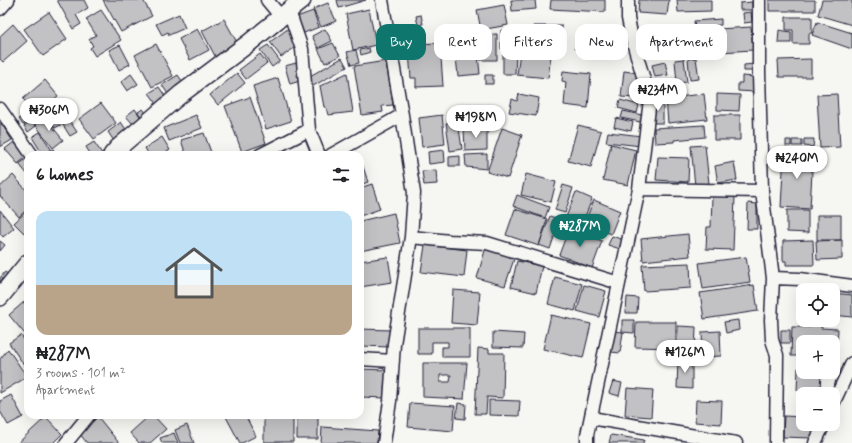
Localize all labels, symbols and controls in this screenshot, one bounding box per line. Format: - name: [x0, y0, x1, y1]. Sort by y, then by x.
- chip: Buy: [376, 24, 426, 60]
- chip: Rent: [434, 24, 492, 60]
- chip: Filters: [500, 24, 567, 60]
- chip: New: [575, 24, 628, 60]
- chip: Apartment: [636, 24, 727, 60]
- pin: ₦234M: [630, 78, 686, 112]
- text: ₦234M: [638, 82, 678, 99]
- pin: ₦306M: [21, 98, 77, 132]
- text: ₦306M: [29, 102, 69, 119]
- pin: ₦198M: [448, 105, 504, 139]
- text: ₦198M: [455, 109, 497, 126]
- pin: ₦240M: [769, 146, 825, 180]
- text: ₦240M: [776, 150, 818, 167]
- text: 6 homes: [36, 164, 94, 186]
- icon: filters: [330, 164, 352, 186]
- pin: ₦287M: [552, 214, 608, 248]
- text: ₦287M: [559, 218, 601, 235]
- icon: home: [158, 237, 230, 309]
- map controls: [796, 283, 840, 431]
- button: locate: [796, 283, 840, 327]
- button: +: [796, 335, 840, 379]
- pin: ₦126M: [657, 340, 713, 374]
- text: ₦287M: [36, 343, 90, 365]
- text: ₦126M: [665, 344, 705, 361]
- text: 3 rooms · 101 m²: [36, 365, 125, 382]
- text: Apartment: [36, 382, 95, 399]
- button: −: [796, 387, 840, 431]

